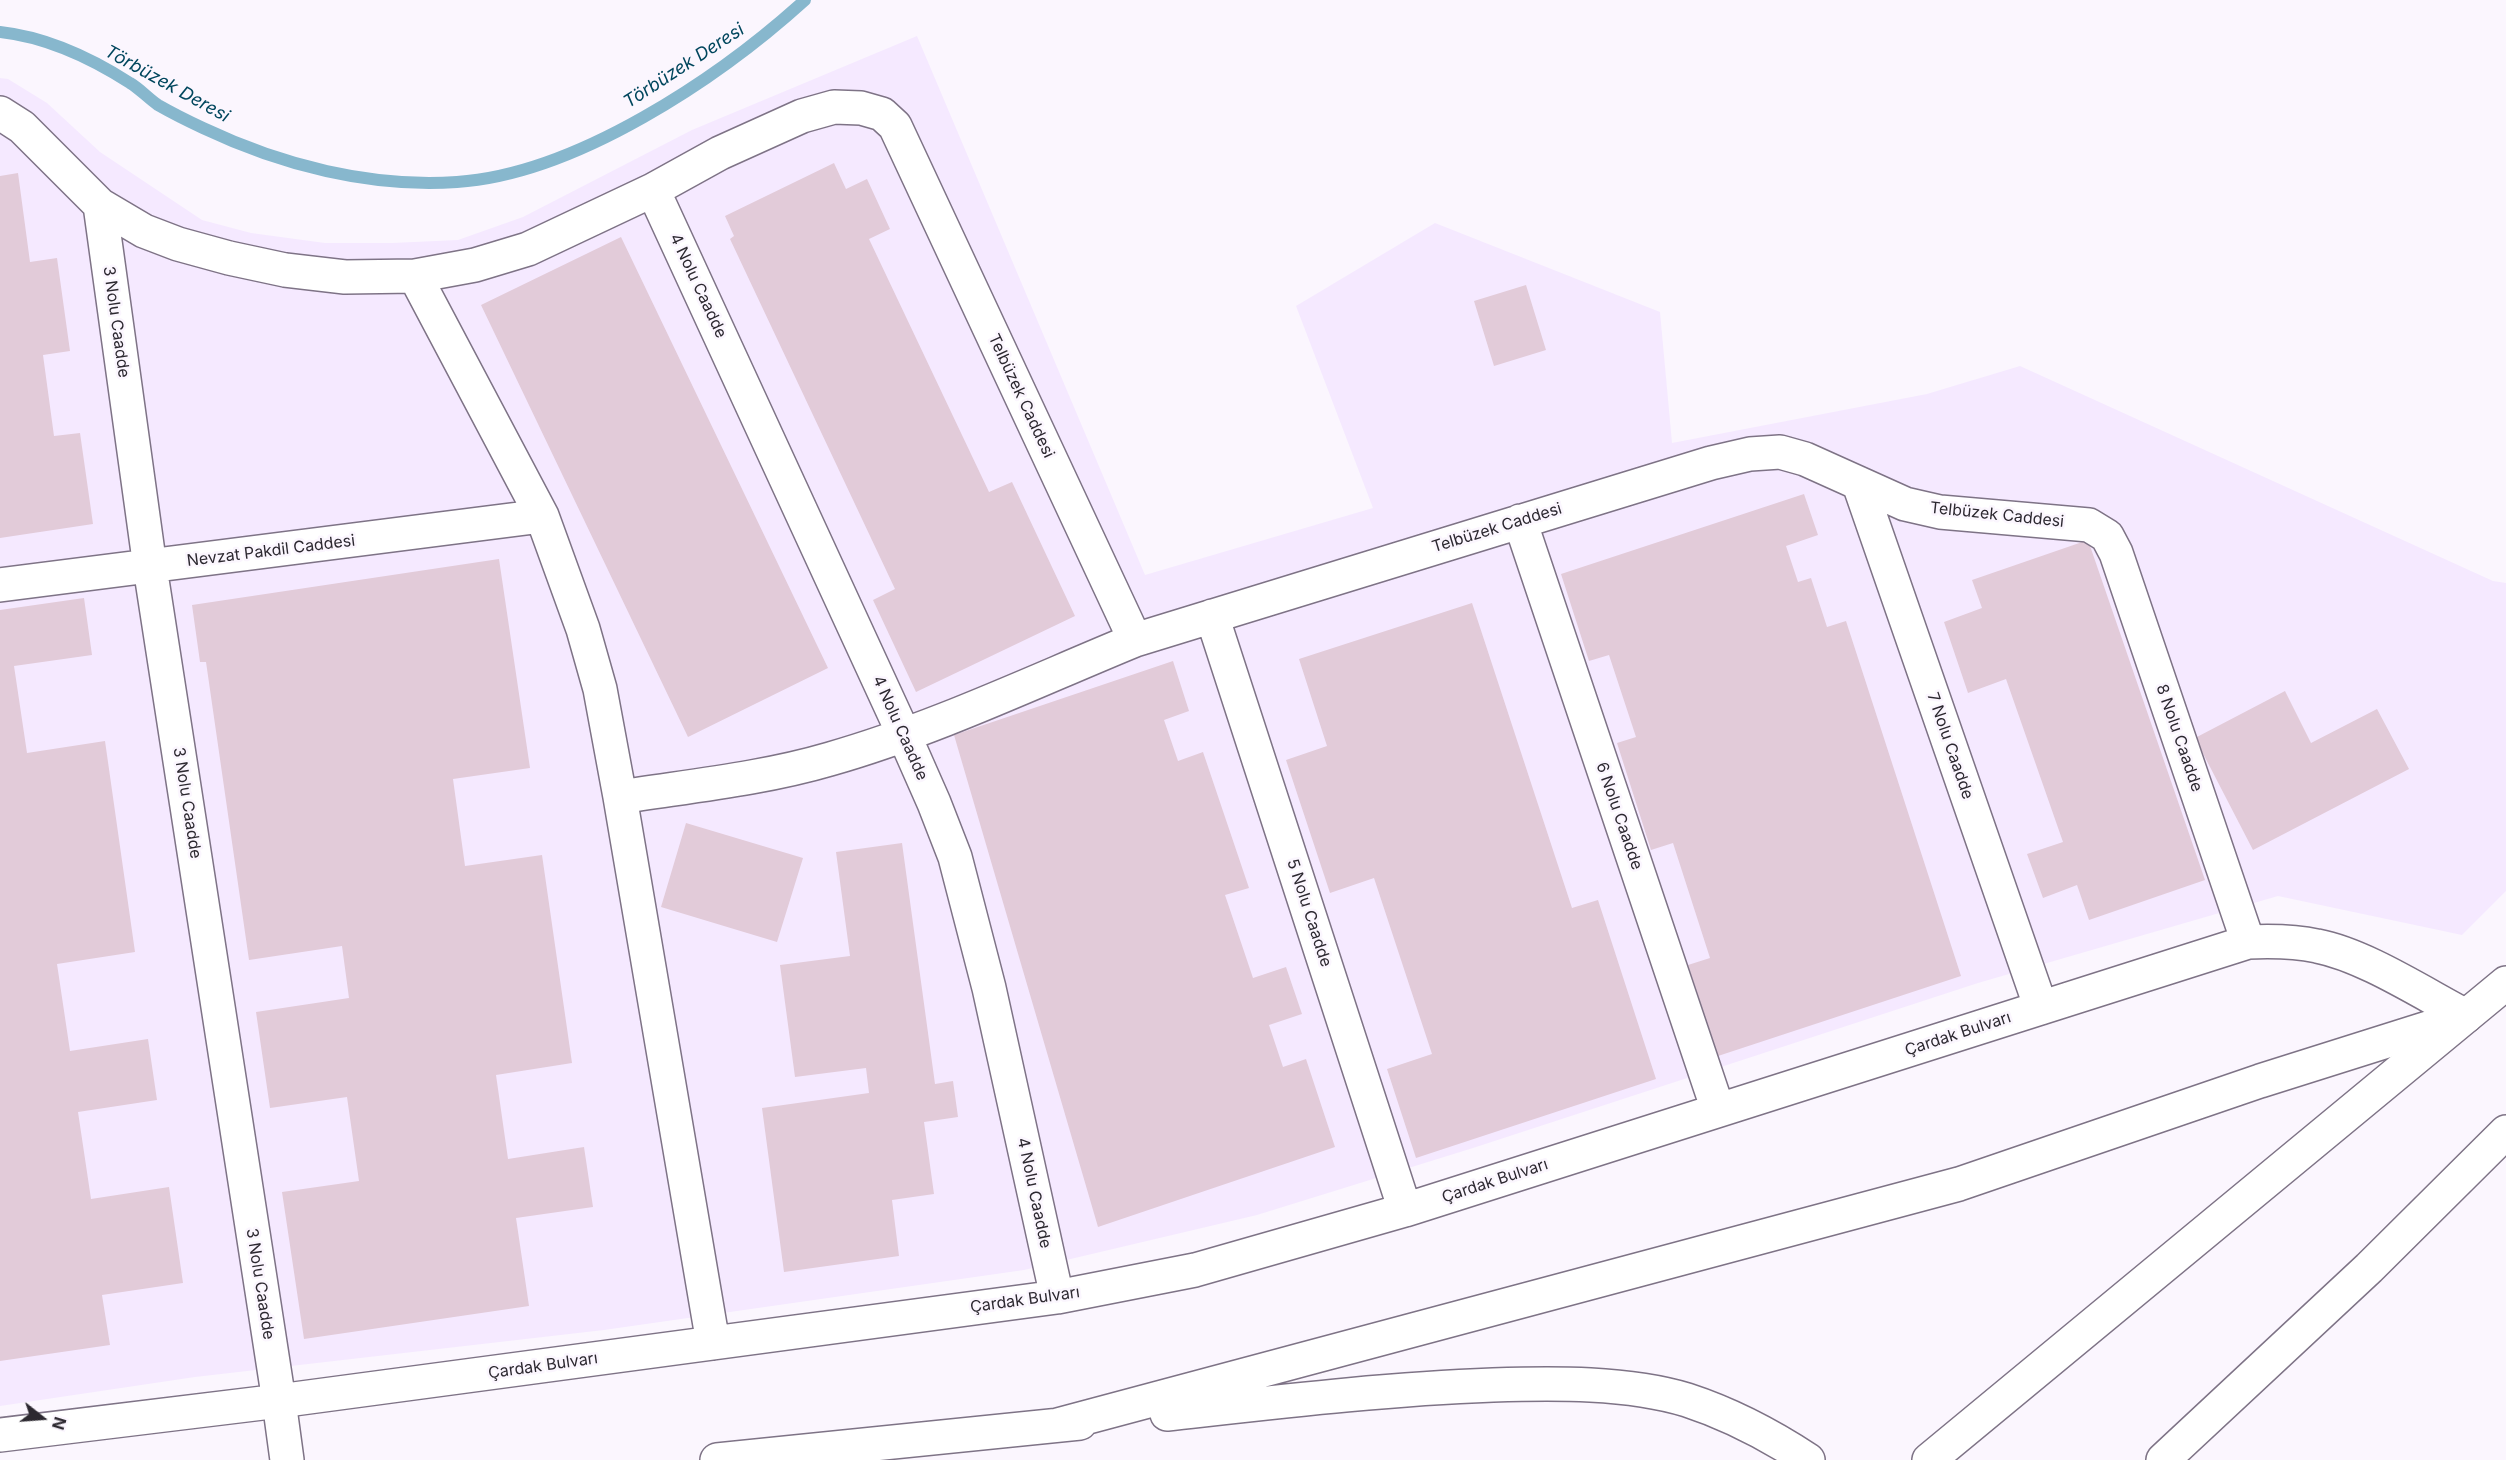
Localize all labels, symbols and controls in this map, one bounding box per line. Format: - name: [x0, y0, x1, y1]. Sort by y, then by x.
- water label: Törbüzek Deresi: [620, 19, 748, 113]
- water label: Törbüzek Deresi: [101, 41, 233, 127]
- street label: 4 Nolu Caadde: [665, 231, 731, 341]
- street label: 3 Nolu Caadde: [99, 265, 133, 379]
- street label: Telbüzek Caddesi: [984, 331, 1058, 461]
- street label: Telbüzek Caddesi: [1929, 498, 2065, 532]
- street label: Telbüzek Caddesi: [1430, 499, 1564, 557]
- street label: Nevzat Pakdil Caddesi: [186, 531, 356, 571]
- street label: 4 Nolu Caadde: [868, 673, 932, 783]
- street label: 8 Nolu Caadde: [2152, 682, 2206, 794]
- street label: 7 Nolu Caadde: [1923, 690, 1977, 802]
- street label: 3 Nolu Caadde: [169, 746, 205, 860]
- street label: 6 Nolu Caadde: [1592, 760, 1646, 872]
- street label: 5 Nolu Caadde: [1283, 857, 1335, 969]
- street label: Çardak Bulvarı: [1903, 1008, 2013, 1060]
- street label: 4 Nolu Caadde: [1013, 1136, 1055, 1250]
- street label: Çardak Bulvarı: [1440, 1155, 1550, 1207]
- street label: 3 Nolu Caadde: [242, 1227, 278, 1341]
- street label: Çardak Bulvarı: [969, 1283, 1081, 1317]
- street label: Çardak Bulvarı: [487, 1349, 599, 1383]
- north arrow: [12, 1388, 72, 1448]
- text: N: [48, 1414, 71, 1432]

